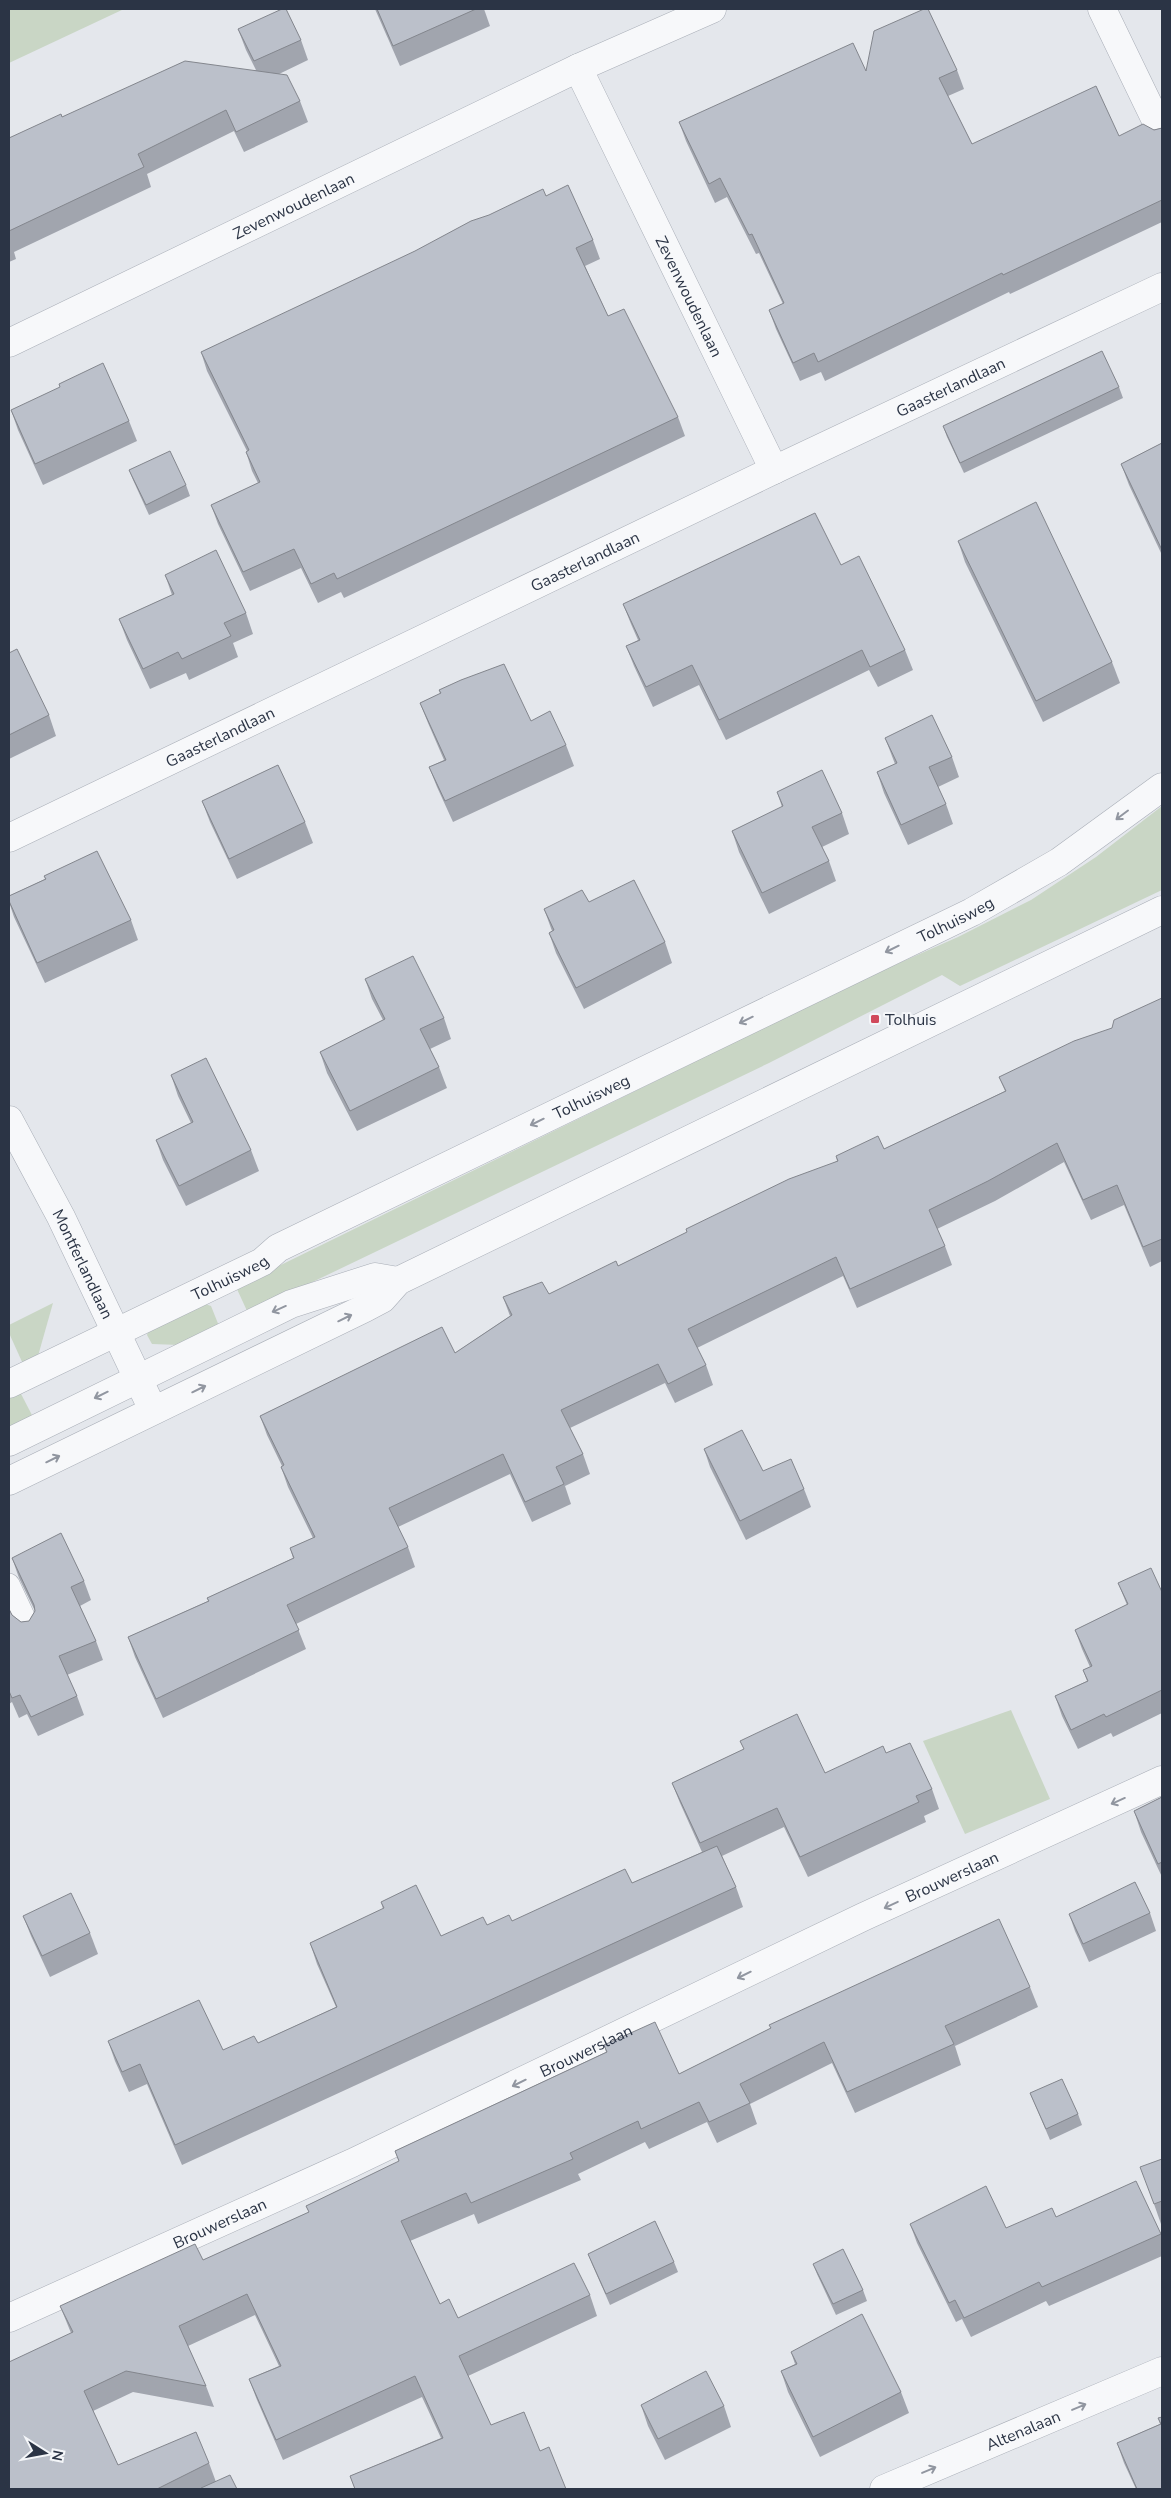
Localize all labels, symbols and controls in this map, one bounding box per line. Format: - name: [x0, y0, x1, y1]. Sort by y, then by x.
- street label: Zevenwoudenlaan: [230, 168, 358, 245]
- street label: Zevenwoudenlaan: [650, 232, 727, 361]
- street label: Gaasterlandlaan: [893, 352, 1009, 423]
- street label: Gaasterlandlaan: [527, 526, 643, 597]
- street label: Gaasterlandlaan: [162, 702, 278, 773]
- one-way arrow: [1115, 810, 1129, 820]
- street label: Tolhuisweg: [914, 892, 998, 949]
- one-way arrow: [885, 945, 900, 955]
- place label: Tolhuis: [885, 1009, 937, 1031]
- marker: Tolhuis: [869, 1013, 881, 1025]
- one-way arrow: [739, 1016, 754, 1026]
- street label: Tolhuisweg: [550, 1069, 634, 1125]
- one-way arrow: [530, 1118, 545, 1127]
- street label: Montferlandlaan: [47, 1206, 118, 1323]
- street label: Tolhuisweg: [188, 1251, 274, 1306]
- one-way arrow: [272, 1305, 287, 1315]
- one-way arrow: [337, 1312, 352, 1322]
- one-way arrow: [191, 1383, 206, 1393]
- one-way arrow: [94, 1391, 109, 1401]
- one-way arrow: [45, 1454, 60, 1464]
- one-way arrow: [1111, 1796, 1126, 1806]
- street label: Brouwerslaan: [902, 1846, 1002, 1908]
- one-way arrow: [883, 1900, 898, 1910]
- one-way arrow: [737, 1970, 752, 1980]
- street label: Brouwerslaan: [536, 2020, 636, 2083]
- one-way arrow: [511, 2078, 526, 2088]
- street label: Brouwerslaan: [170, 2193, 270, 2254]
- one-way arrow: [1071, 2401, 1086, 2411]
- street label: Altenalaan: [983, 2405, 1064, 2456]
- north arrow: [20, 2428, 70, 2478]
- text: N: [47, 2448, 68, 2462]
- one-way arrow: [921, 2465, 936, 2475]

